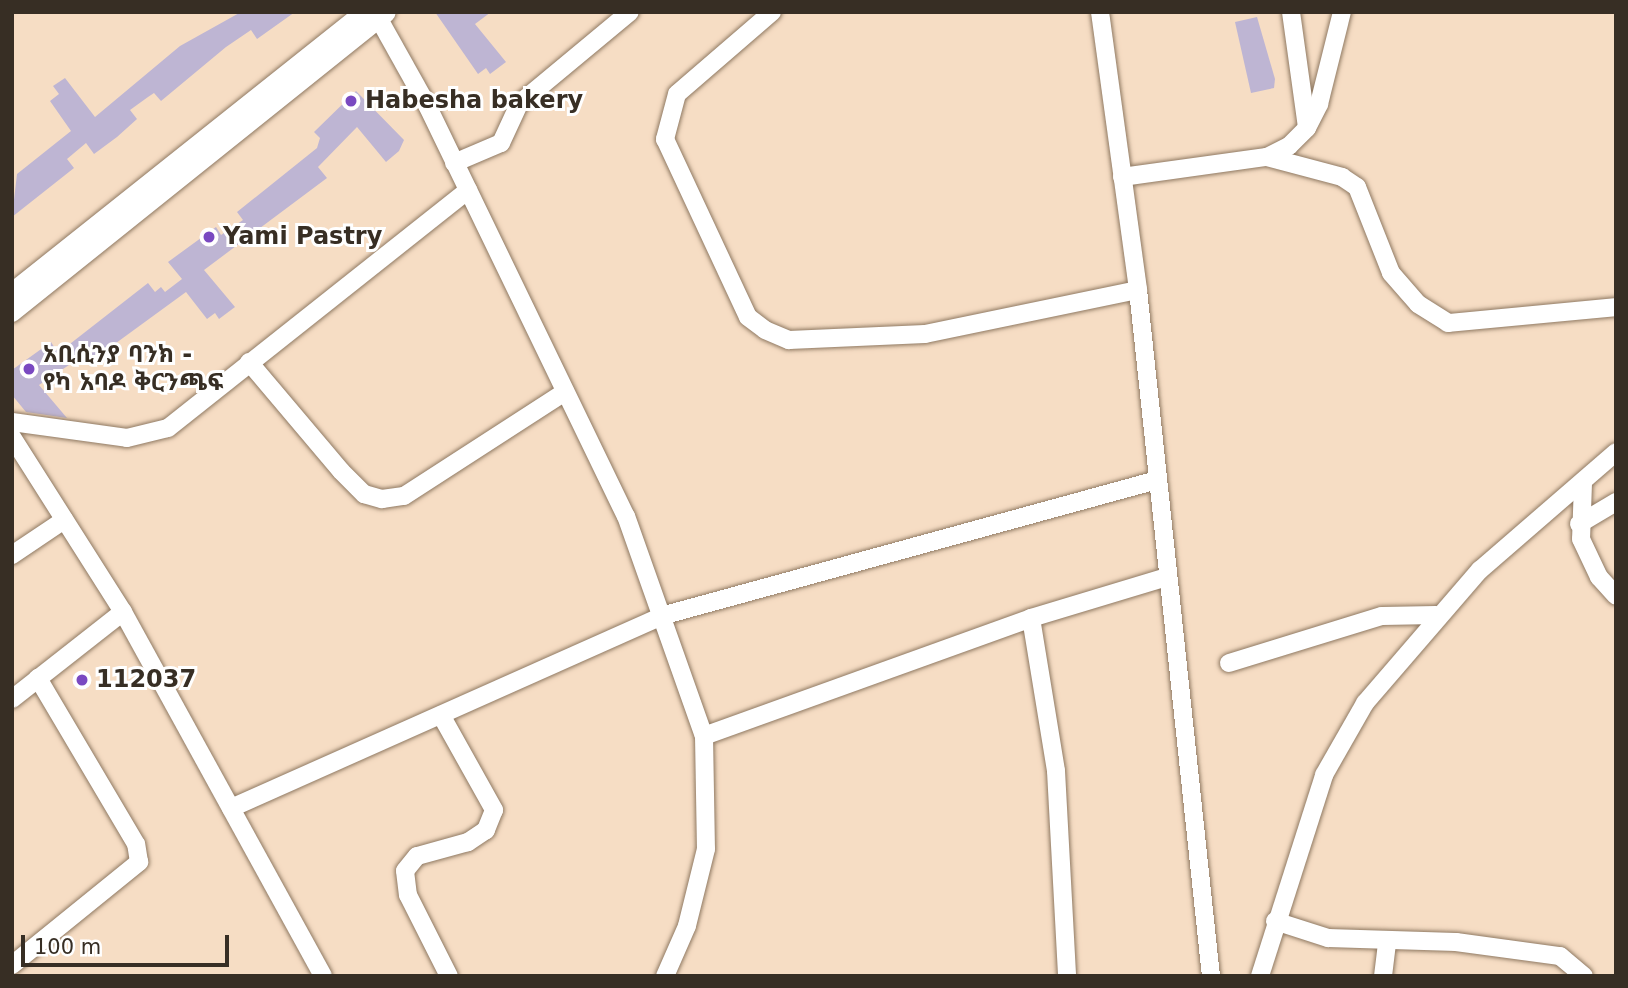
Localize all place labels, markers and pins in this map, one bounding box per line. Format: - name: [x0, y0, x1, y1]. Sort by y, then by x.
- place label: Habesha bakery: [365, 87, 583, 115]
- marker: Habesha bakery: [343, 93, 359, 109]
- place label: Yami Pastry: [223, 223, 382, 251]
- marker: Yami Pastry: [201, 229, 217, 245]
- place label: አቢሲንያ ባንክ - የካ አባዶ ቅርንጫፍ: [43, 341, 223, 397]
- marker: አቢሲንያ ባንክ - የካ አባዶ ቅርንጫፍ: [21, 361, 37, 377]
- place label: 112037: [96, 666, 196, 694]
- marker: 112037: [74, 672, 90, 688]

